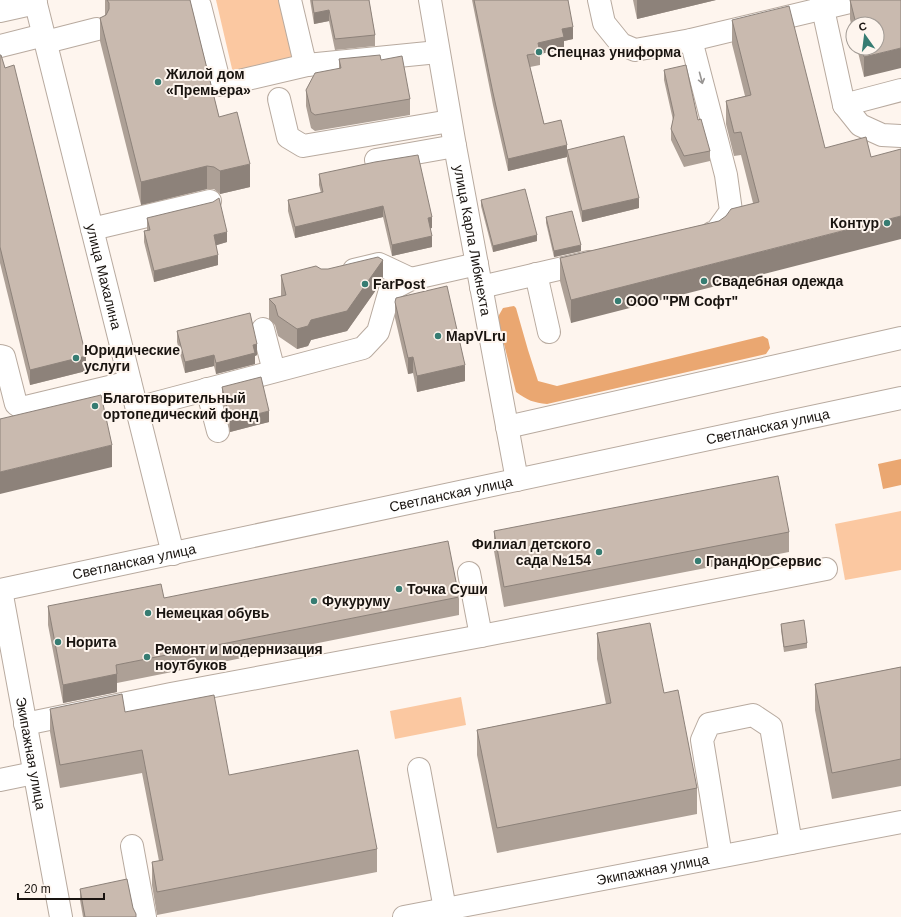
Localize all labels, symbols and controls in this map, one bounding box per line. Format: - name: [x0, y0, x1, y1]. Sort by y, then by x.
- north arrow: [845, 16, 885, 56]
- text: С: [857, 20, 868, 33]
- place label: Спецназ униформа: [547, 44, 681, 60]
- marker: Спецназ униформа: [534, 47, 544, 57]
- place label: Жилой дом «Премьера»: [165, 66, 251, 98]
- one-way arrow: [697, 71, 705, 84]
- marker: Жилой дом «Премьера»: [153, 77, 163, 87]
- street label: улица Карла Либкнехта: [451, 164, 494, 317]
- place label: Контур: [830, 215, 879, 231]
- marker: Контур: [882, 218, 892, 228]
- street label: улица Махалина: [83, 222, 125, 331]
- place label: Свадебная одежда: [712, 273, 843, 289]
- place label: FarPost: [373, 276, 425, 292]
- marker: Свадебная одежда: [699, 276, 709, 286]
- marker: FarPost: [360, 279, 370, 289]
- place label: ООО "РМ Софт": [626, 293, 738, 309]
- marker: ООО "РМ Софт": [613, 296, 623, 306]
- place label: MapVLru: [446, 328, 506, 344]
- marker: MapVLru: [433, 331, 443, 341]
- place label: Юридические услуги: [84, 342, 180, 374]
- marker: Юридические услуги: [71, 353, 81, 363]
- place label: Благотворительный ортопедический фонд: [103, 390, 259, 422]
- marker: Благотворительный ортопедический фонд: [90, 401, 100, 411]
- street label: Светланская улица: [705, 405, 831, 447]
- street label: Светланская улица: [388, 473, 514, 515]
- place label: Филиал детского сада №154: [472, 536, 591, 568]
- street label: Светланская улица: [71, 540, 197, 582]
- marker: Филиал детского сада №154: [594, 547, 604, 557]
- place label: ГрандЮрСервис: [706, 553, 822, 569]
- marker: ГрандЮрСервис: [693, 556, 703, 566]
- place label: Точка Суши: [407, 581, 488, 597]
- marker: Точка Суши: [394, 584, 404, 594]
- place label: Фукуруму: [322, 593, 390, 609]
- marker: Фукуруму: [309, 596, 319, 606]
- place label: Немецкая обувь: [156, 605, 270, 621]
- marker: Немецкая обувь: [143, 608, 153, 618]
- place label: Норита: [66, 634, 117, 650]
- marker: Норита: [53, 637, 63, 647]
- place label: Ремонт и модернизация ноутбуков: [155, 641, 323, 673]
- marker: Ремонт и модернизация ноутбуков: [142, 652, 152, 662]
- street label: Экипажная улица: [13, 696, 49, 811]
- street label: Экипажная улица: [595, 851, 710, 888]
- scale bar: [18, 875, 104, 901]
- text: 20 m: [24, 882, 51, 896]

